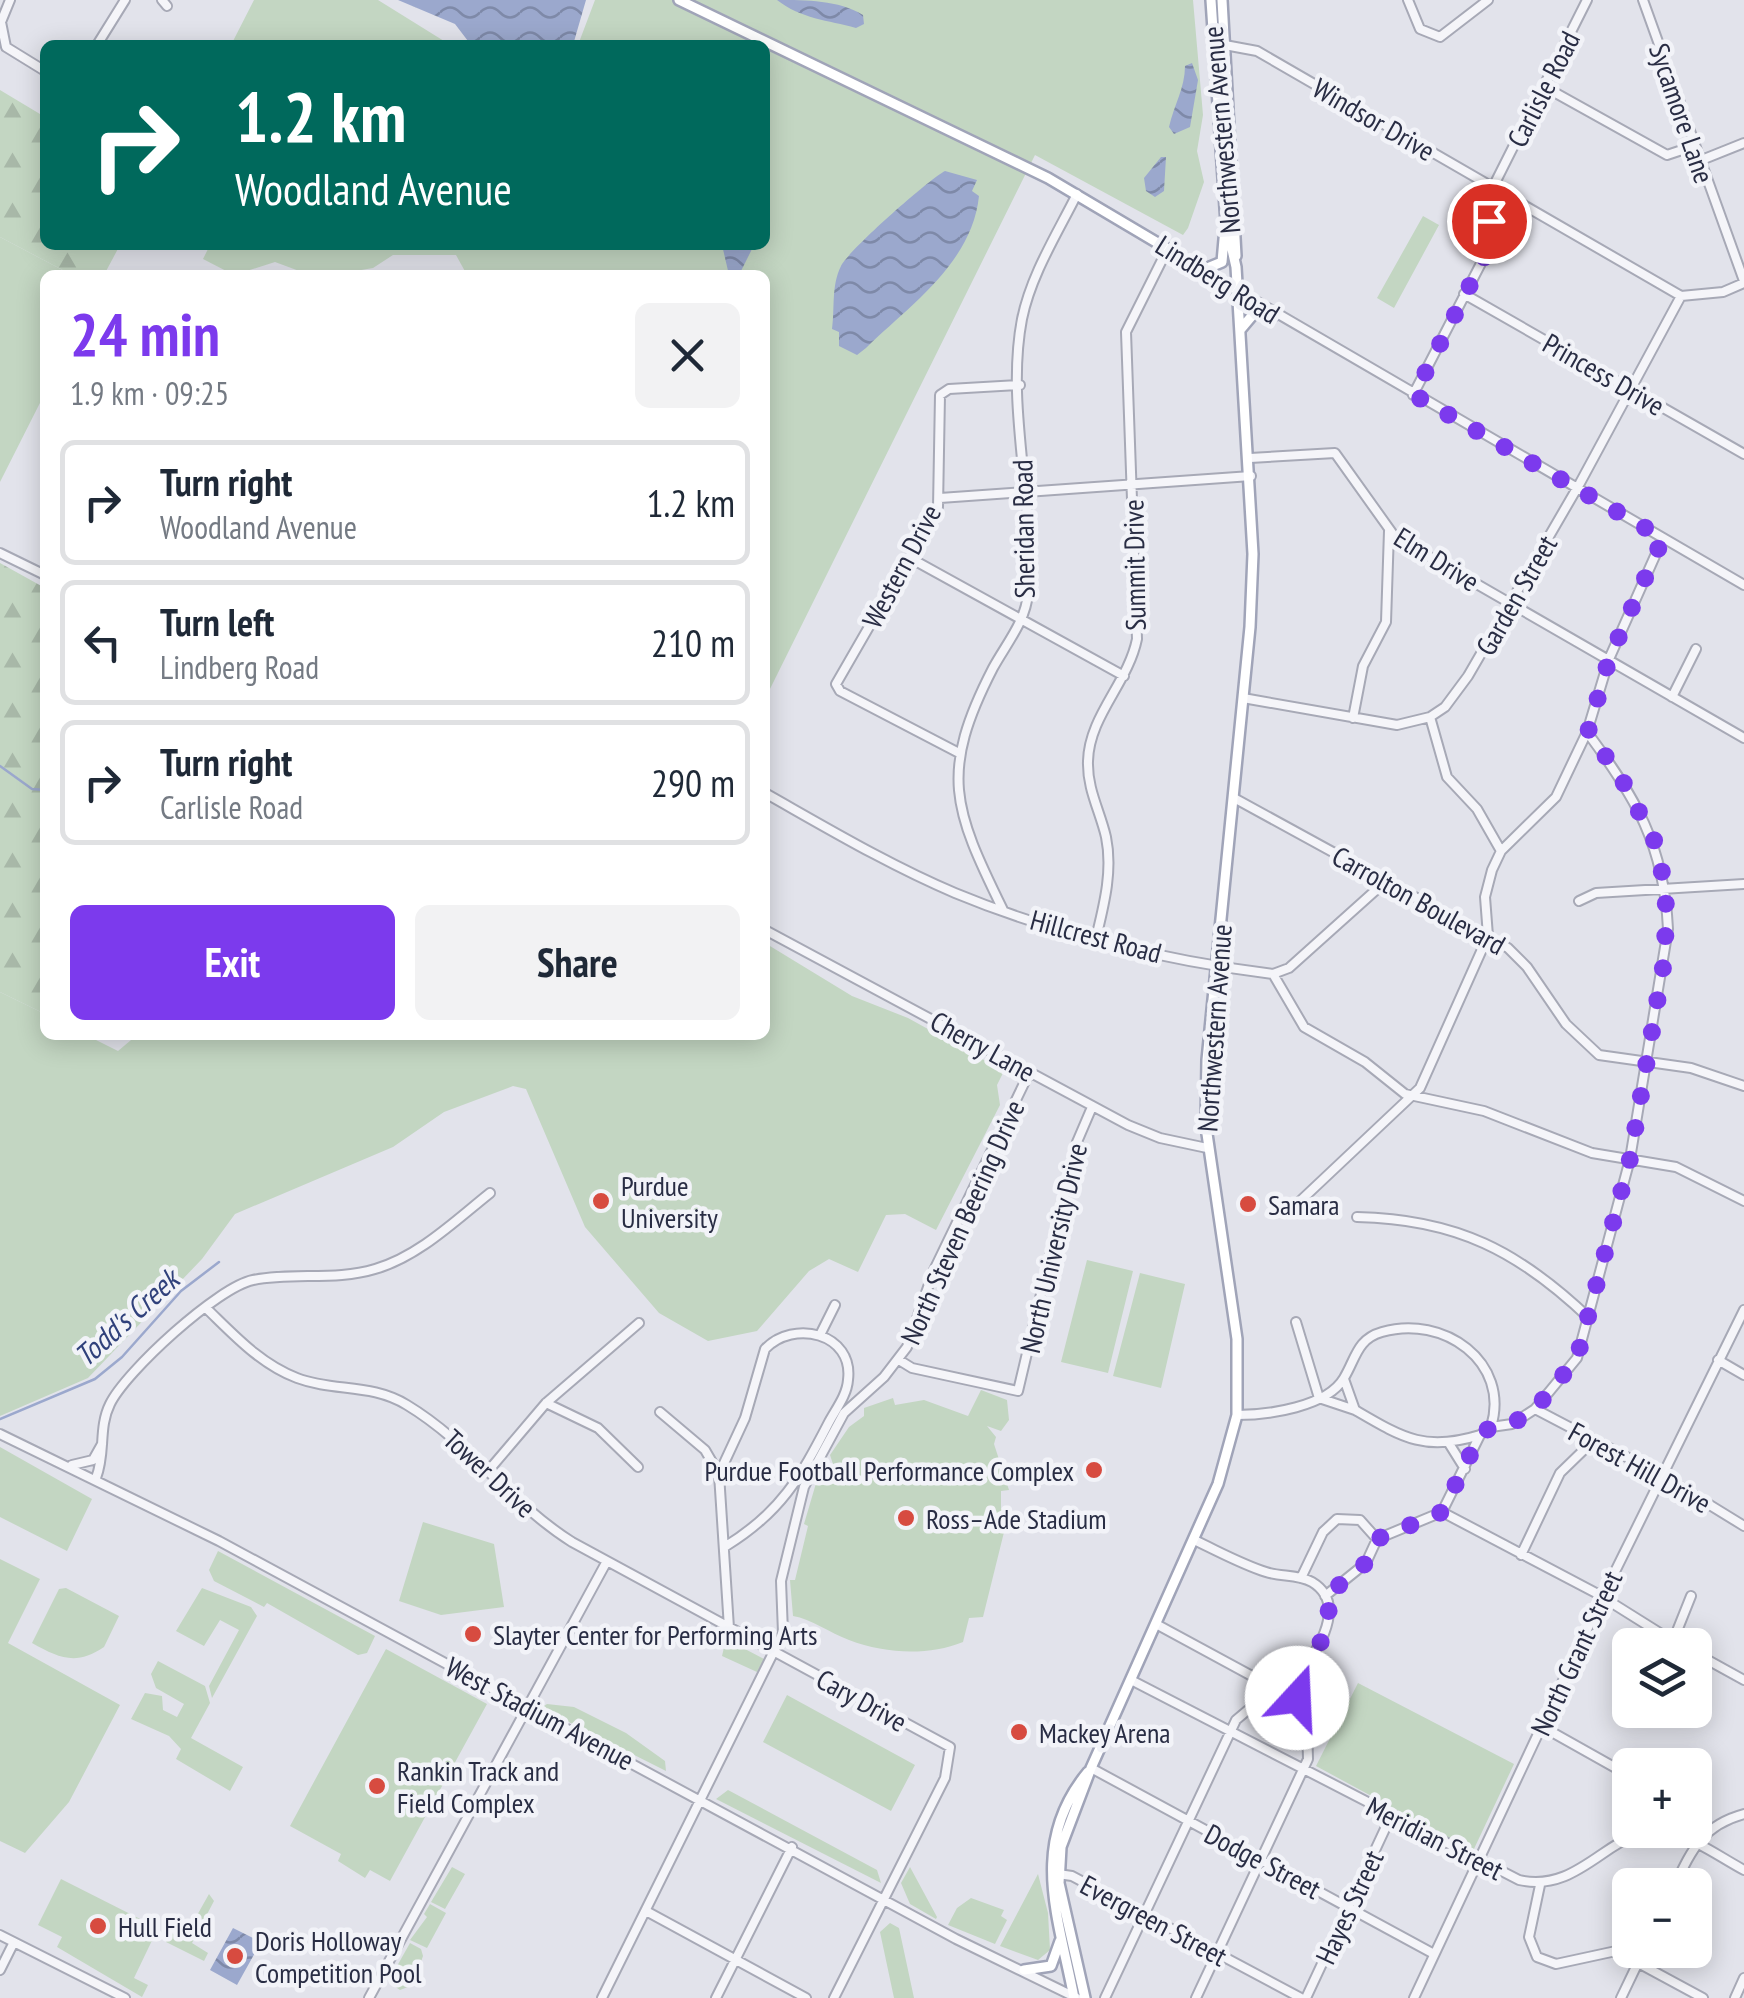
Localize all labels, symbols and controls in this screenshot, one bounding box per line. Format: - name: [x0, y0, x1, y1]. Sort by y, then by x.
- street label: Northwestern Avenue: [1194, 25, 1248, 235]
- street label: Carlisle Road: [1498, 25, 1588, 153]
- street label: Sycamore Lane: [1641, 38, 1723, 188]
- street label: Windsor Drive: [1306, 69, 1442, 169]
- text: 1.2 km: [235, 71, 406, 161]
- icon: right: [70, 80, 200, 210]
- text: Woodland Avenue: [235, 159, 512, 217]
- pin: [1447, 179, 1532, 264]
- icon: arrive: [1462, 194, 1517, 249]
- street label: Lindberg Road: [1149, 226, 1287, 332]
- text: 24 min: [70, 295, 220, 373]
- button: close: [635, 303, 740, 408]
- street label: Princess Drive: [1536, 324, 1672, 424]
- text: 1.9 km · 09:25: [70, 372, 229, 414]
- text: Turn right: [160, 457, 292, 506]
- street label: Sheridan Road: [1003, 459, 1043, 599]
- icon: right: [75, 475, 130, 530]
- text: 1.2 km: [646, 478, 735, 527]
- street label: Western Drive: [853, 498, 949, 634]
- street label: Summit Drive: [1114, 499, 1154, 631]
- text: Woodland Avenue: [160, 506, 357, 548]
- street label: Elm Drive: [1388, 519, 1486, 599]
- street label: Garden Street: [1467, 528, 1565, 662]
- text: Turn left: [160, 597, 274, 646]
- icon: left: [75, 615, 130, 670]
- text: 210 m: [651, 618, 735, 667]
- text: Lindberg Road: [160, 646, 319, 688]
- text: Turn right: [160, 737, 292, 786]
- icon: right: [75, 755, 130, 810]
- text: 290 m: [651, 758, 735, 807]
- text: Carlisle Road: [160, 786, 303, 828]
- street label: Carrolton Boulevard: [1326, 837, 1512, 963]
- street label: Hillcrest Road: [1026, 901, 1166, 971]
- button: Exit: [70, 905, 395, 1020]
- button: Share: [415, 905, 740, 1020]
- street label: Northwestern Avenue: [1188, 923, 1240, 1133]
- street label: Cherry Lane: [924, 1002, 1042, 1090]
- street label: North Steven Beering Drive: [891, 1094, 1033, 1350]
- street label: North University Drive: [1011, 1140, 1095, 1356]
- place label: Purdue University: [621, 1167, 718, 1236]
- place label: Samara: [1268, 1186, 1339, 1223]
- marker: Purdue University: [590, 1190, 612, 1212]
- marker: Samara: [1237, 1193, 1259, 1215]
- water label: Todd's Creek: [66, 1258, 189, 1374]
- street label: Forest Hill Drive: [1562, 1413, 1718, 1521]
- street label: Tower Drive: [436, 1421, 544, 1525]
- place label: Purdue Football Performance Complex: [705, 1452, 1074, 1489]
- marker: Purdue Football Performance Complex: [1083, 1459, 1105, 1481]
- place label: Ross–Ade Stadium: [926, 1500, 1106, 1537]
- marker: Ross–Ade Stadium: [895, 1507, 917, 1529]
- street label: North Grant Street: [1522, 1564, 1631, 1741]
- place label: Slayter Center for Performing Arts: [493, 1616, 818, 1653]
- marker: Slayter Center for Performing Arts: [462, 1623, 484, 1645]
- map controls: [1612, 1628, 1712, 1968]
- button: layers: [1612, 1628, 1712, 1728]
- position arrow: [1245, 1646, 1349, 1750]
- street label: West Stadium Avenue: [440, 1648, 640, 1778]
- street label: Cary Drive: [810, 1660, 914, 1740]
- place label: Mackey Arena: [1039, 1714, 1171, 1751]
- marker: Mackey Arena: [1008, 1721, 1030, 1743]
- button: +: [1612, 1748, 1712, 1848]
- place label: Rankin Track and Field Complex: [397, 1752, 559, 1821]
- marker: Rankin Track and Field Complex: [366, 1775, 388, 1797]
- street label: Meridian Street: [1360, 1788, 1510, 1888]
- street label: Dodge Street: [1198, 1815, 1328, 1907]
- street label: Hayes Street: [1307, 1844, 1392, 1970]
- street label: Evergreen Street: [1074, 1866, 1234, 1974]
- button: −: [1612, 1868, 1712, 1968]
- place label: Hull Field: [118, 1908, 212, 1945]
- marker: Hull Field: [87, 1915, 109, 1937]
- place label: Doris Holloway Competition Pool: [255, 1922, 422, 1991]
- marker: Doris Holloway Competition Pool: [224, 1945, 246, 1967]

